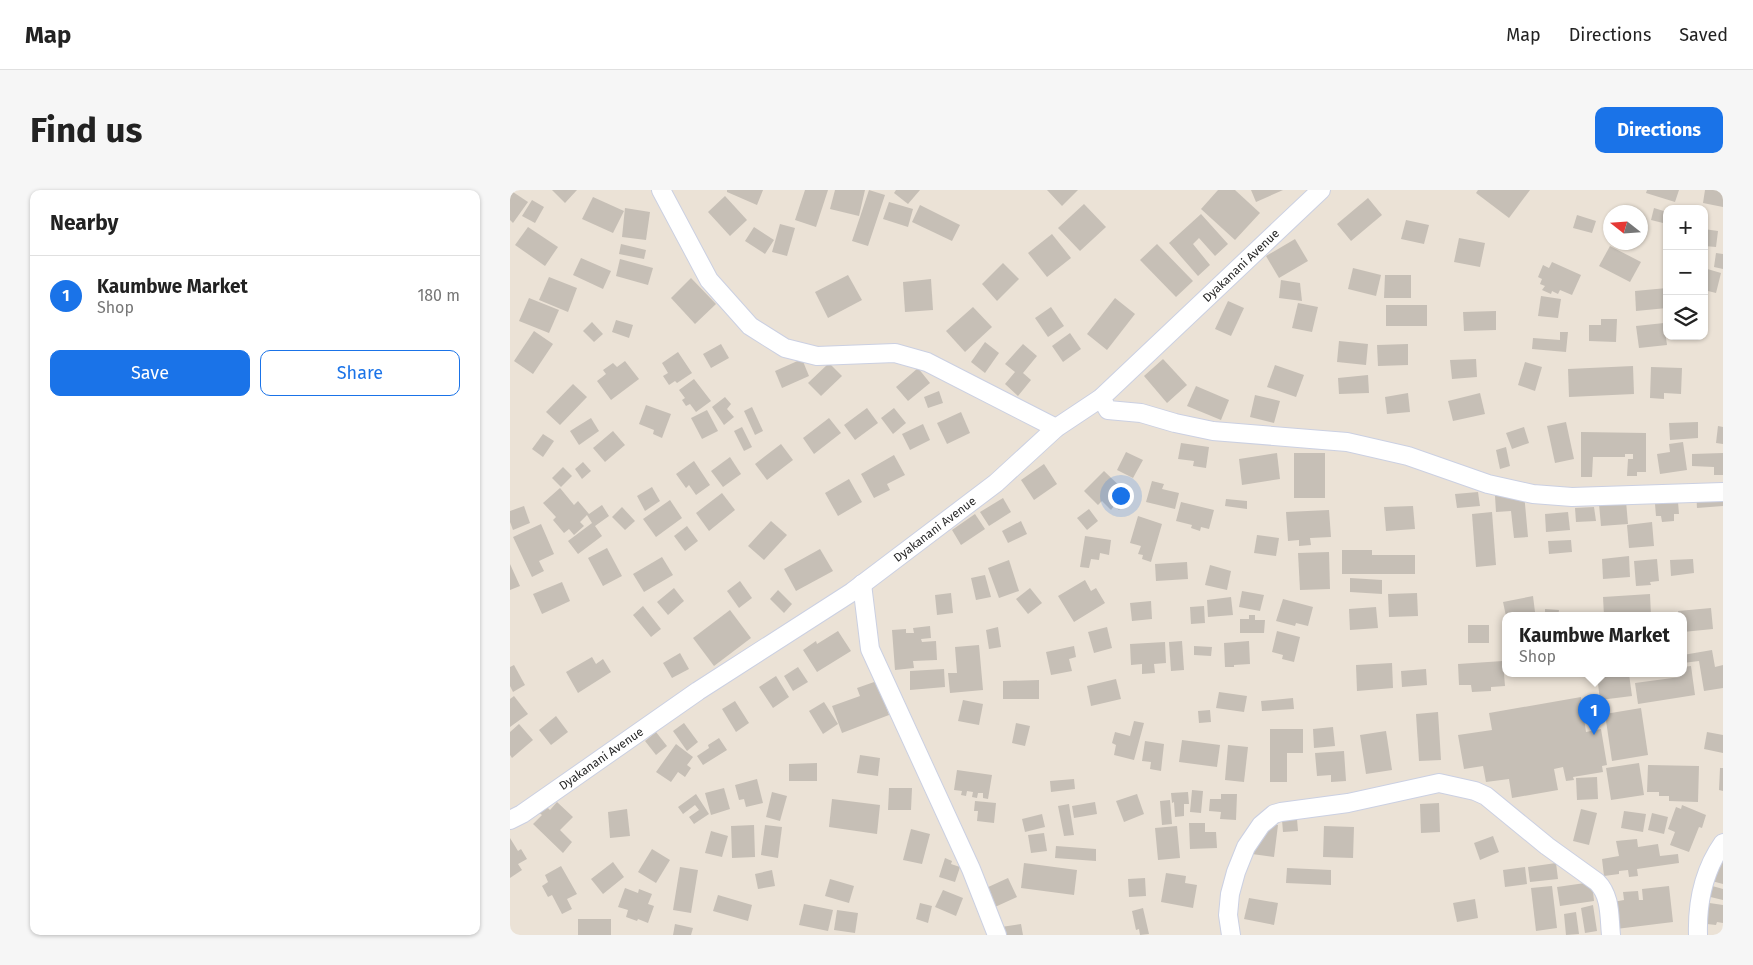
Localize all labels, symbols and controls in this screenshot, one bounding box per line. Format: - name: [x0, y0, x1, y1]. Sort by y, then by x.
- text: Map: [25, 21, 71, 49]
- text: Map: [1506, 24, 1541, 46]
- text: Directions: [1569, 24, 1651, 46]
- text: Saved: [1679, 24, 1728, 46]
- button: Directions: [1595, 107, 1723, 153]
- text: Find us: [30, 109, 142, 151]
- north arrow: [1603, 205, 1648, 250]
- map controls: [1663, 205, 1708, 340]
- button: +: [1663, 205, 1708, 250]
- text: Nearby: [50, 210, 118, 236]
- street label: Dyakanani Avenue: [1200, 226, 1282, 305]
- button: −: [1663, 250, 1708, 295]
- text: Kaumbwe Market: [97, 275, 248, 298]
- text: 1: [62, 286, 70, 305]
- text: 180 m: [417, 286, 460, 305]
- button: layers: [1663, 295, 1708, 340]
- text: Shop: [97, 298, 134, 317]
- button: Save: [50, 350, 250, 396]
- button: Share: [260, 350, 460, 396]
- your location: [1108, 483, 1134, 509]
- street label: Dyakanani Avenue: [891, 494, 979, 565]
- popup: [1502, 612, 1687, 677]
- text: Kaumbwe Market: [1519, 624, 1670, 647]
- text: Shop: [1519, 647, 1556, 666]
- pin: 1: [1578, 694, 1610, 735]
- street label: Dyakanani Avenue: [556, 724, 646, 793]

